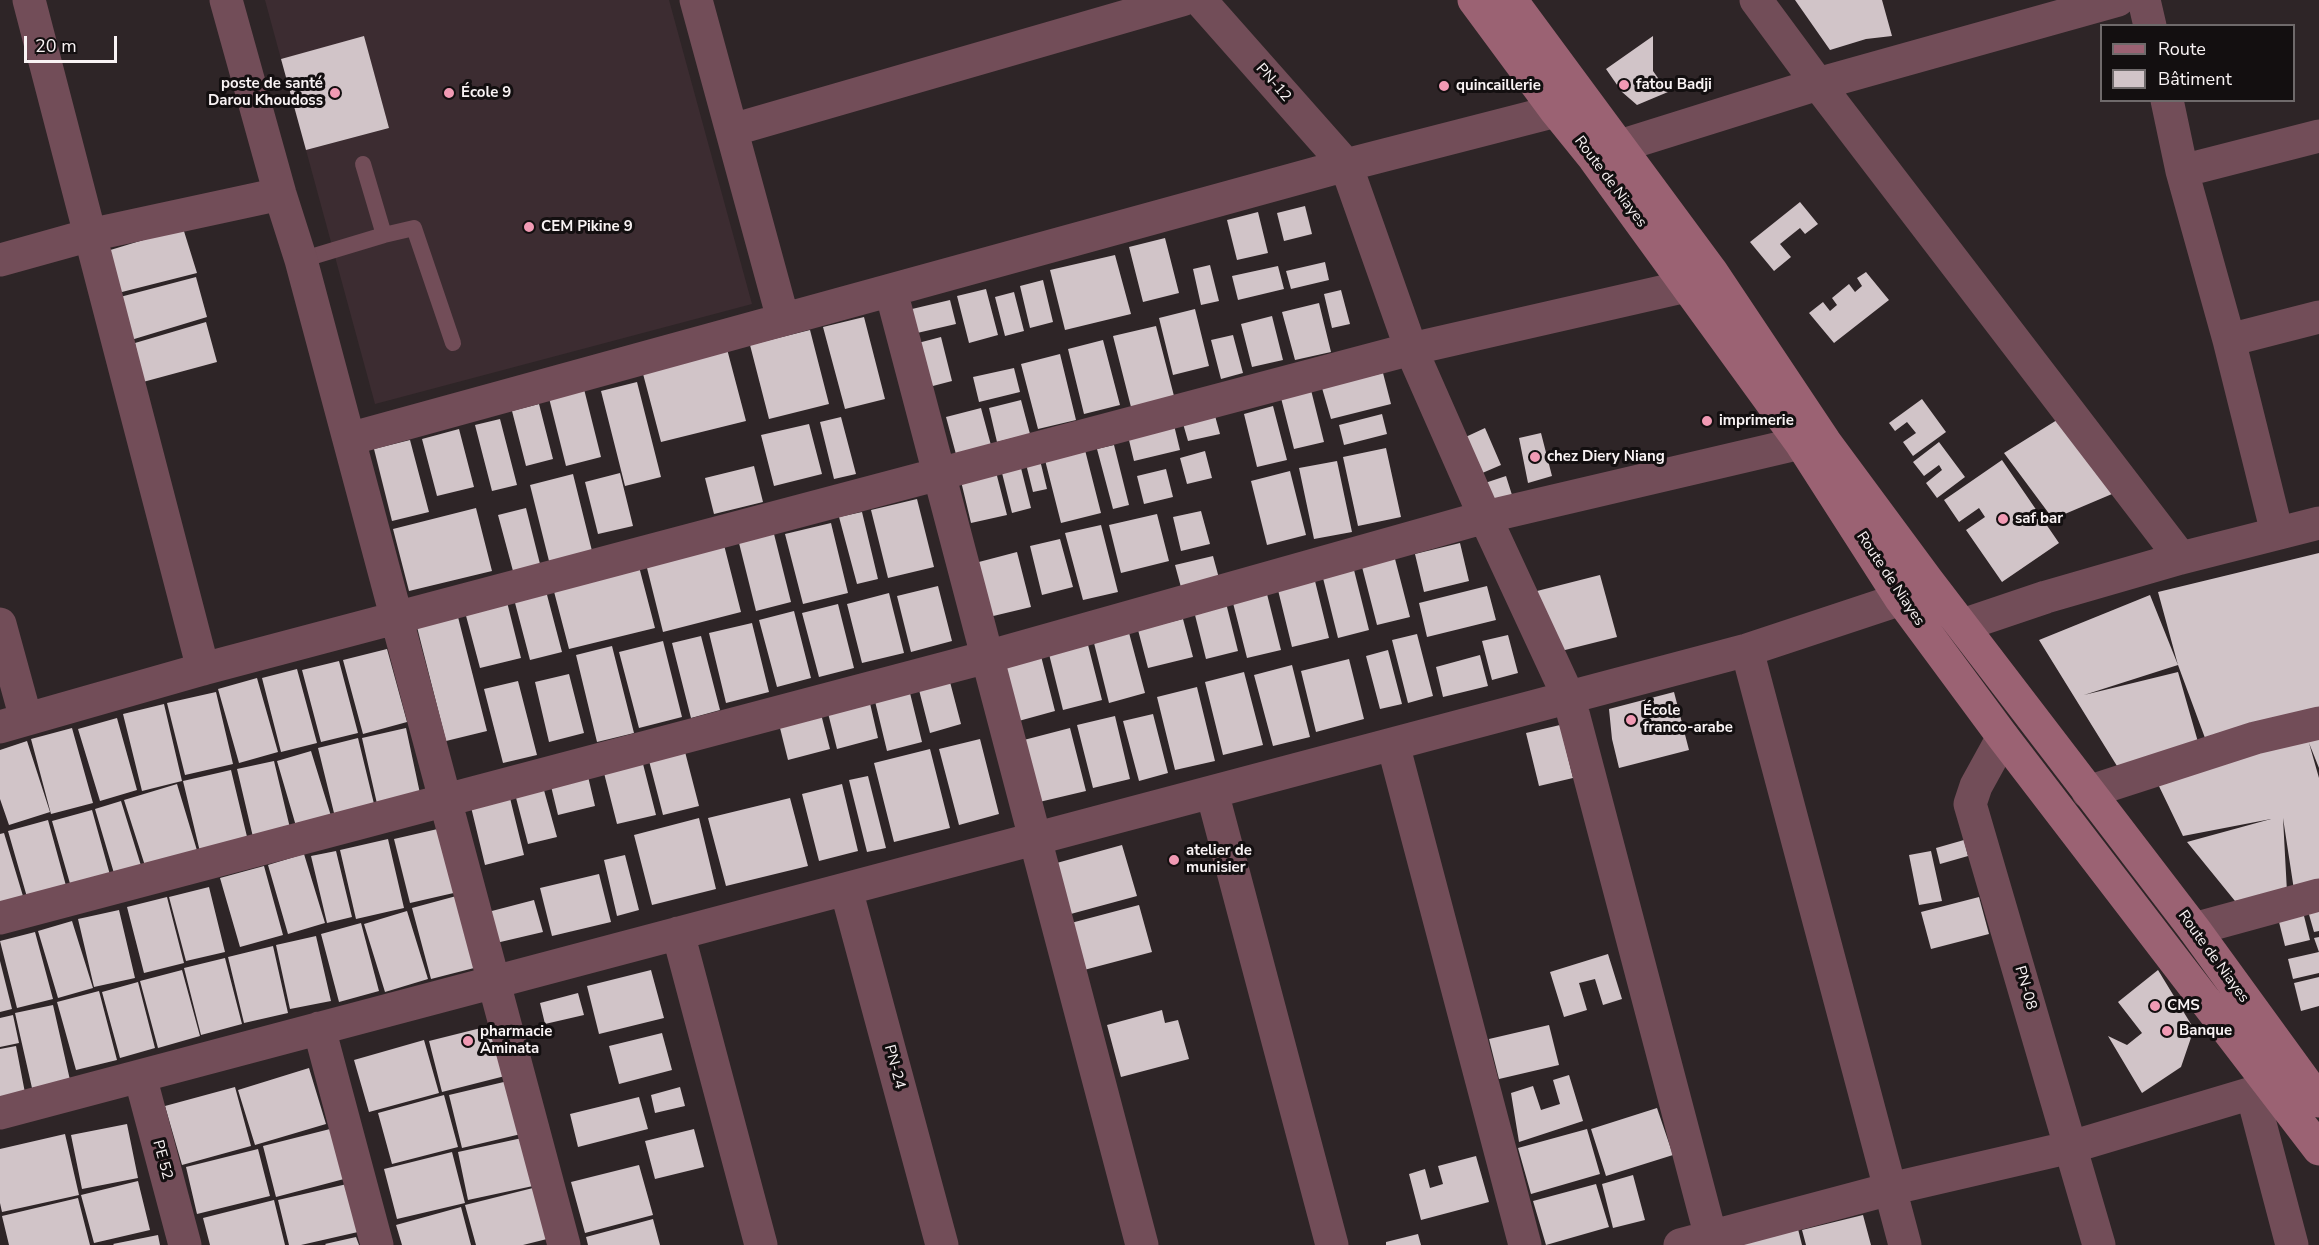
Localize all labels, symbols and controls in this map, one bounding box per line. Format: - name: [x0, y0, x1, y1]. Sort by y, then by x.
- scale bar: [27, 24, 120, 62]
- legend: [2100, 24, 2295, 102]
- text: 20 m: [35, 34, 77, 58]
- text: Route: [2158, 37, 2206, 61]
- street label: PN-12: [1251, 60, 1295, 106]
- text: Bâtiment: [2158, 67, 2232, 91]
- place label: poste de santé Darou Khoudoss: [208, 75, 323, 110]
- place label: fatou Badji: [1636, 76, 1712, 94]
- place label: quincaillerie: [1456, 77, 1541, 95]
- marker: fatou Badji: [1617, 78, 1631, 92]
- marker: quincaillerie: [1437, 79, 1451, 93]
- place label: École 9: [461, 84, 511, 102]
- marker: poste de santé Darou Khoudoss: [328, 86, 342, 100]
- marker: École 9: [442, 86, 456, 100]
- street label: Route de Niayes: [1570, 133, 1650, 231]
- place label: CEM Pikine 9: [541, 218, 633, 236]
- marker: CEM Pikine 9: [522, 220, 536, 234]
- place label: imprimerie: [1719, 412, 1794, 430]
- marker: imprimerie: [1700, 414, 1714, 428]
- place label: chez Diery Niang: [1547, 448, 1665, 466]
- marker: chez Diery Niang: [1528, 450, 1542, 464]
- place label: saf bar: [2015, 510, 2063, 528]
- marker: saf bar: [1996, 512, 2010, 526]
- street label: Route de Niayes: [1852, 529, 1928, 629]
- place label: École franco-arabe: [1643, 702, 1733, 737]
- marker: École franco-arabe: [1624, 713, 1638, 727]
- place label: atelier de munisier: [1186, 842, 1252, 877]
- marker: atelier de munisier: [1167, 853, 1181, 867]
- street label: Route de Niayes: [2174, 907, 2252, 1007]
- street label: PN-08: [2010, 964, 2040, 1012]
- place label: CMS: [2167, 997, 2200, 1015]
- marker: CMS: [2148, 999, 2162, 1013]
- place label: Banque: [2179, 1022, 2232, 1040]
- place label: pharmacie Aminata: [480, 1023, 552, 1058]
- marker: Banque: [2160, 1024, 2174, 1038]
- marker: pharmacie Aminata: [461, 1034, 475, 1048]
- street label: PN-24: [879, 1043, 909, 1091]
- street label: PE 52: [148, 1138, 176, 1182]

